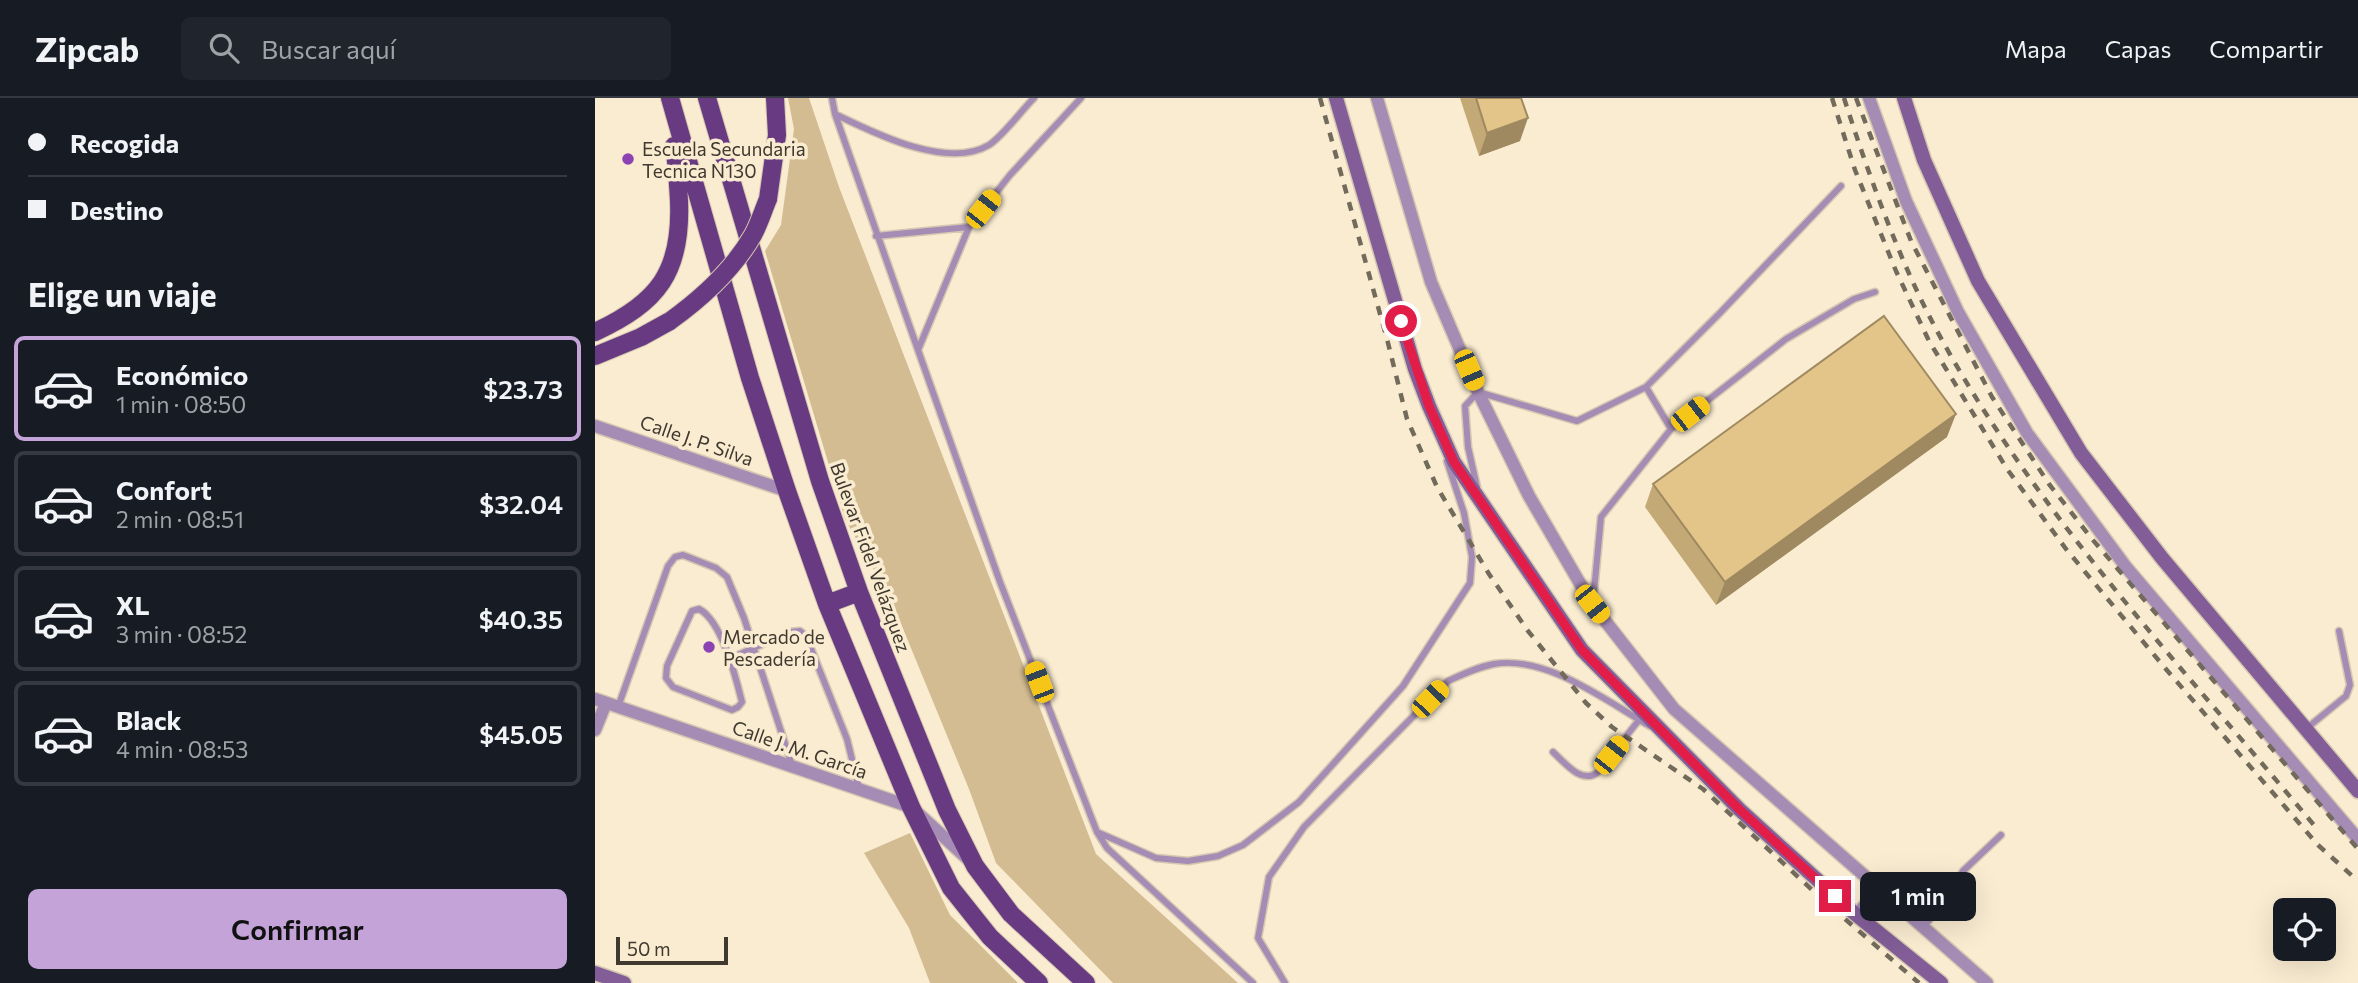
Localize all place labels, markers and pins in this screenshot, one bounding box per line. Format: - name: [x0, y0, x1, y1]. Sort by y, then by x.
- place label: Escuela Secundaria Tecnica N130: [642, 137, 806, 182]
- marker: Escuela Secundaria Tecnica N130: [620, 151, 636, 167]
- place label: Mercado de Pescadería: [723, 625, 825, 670]
- marker: Mercado de Pescadería: [701, 639, 717, 655]

